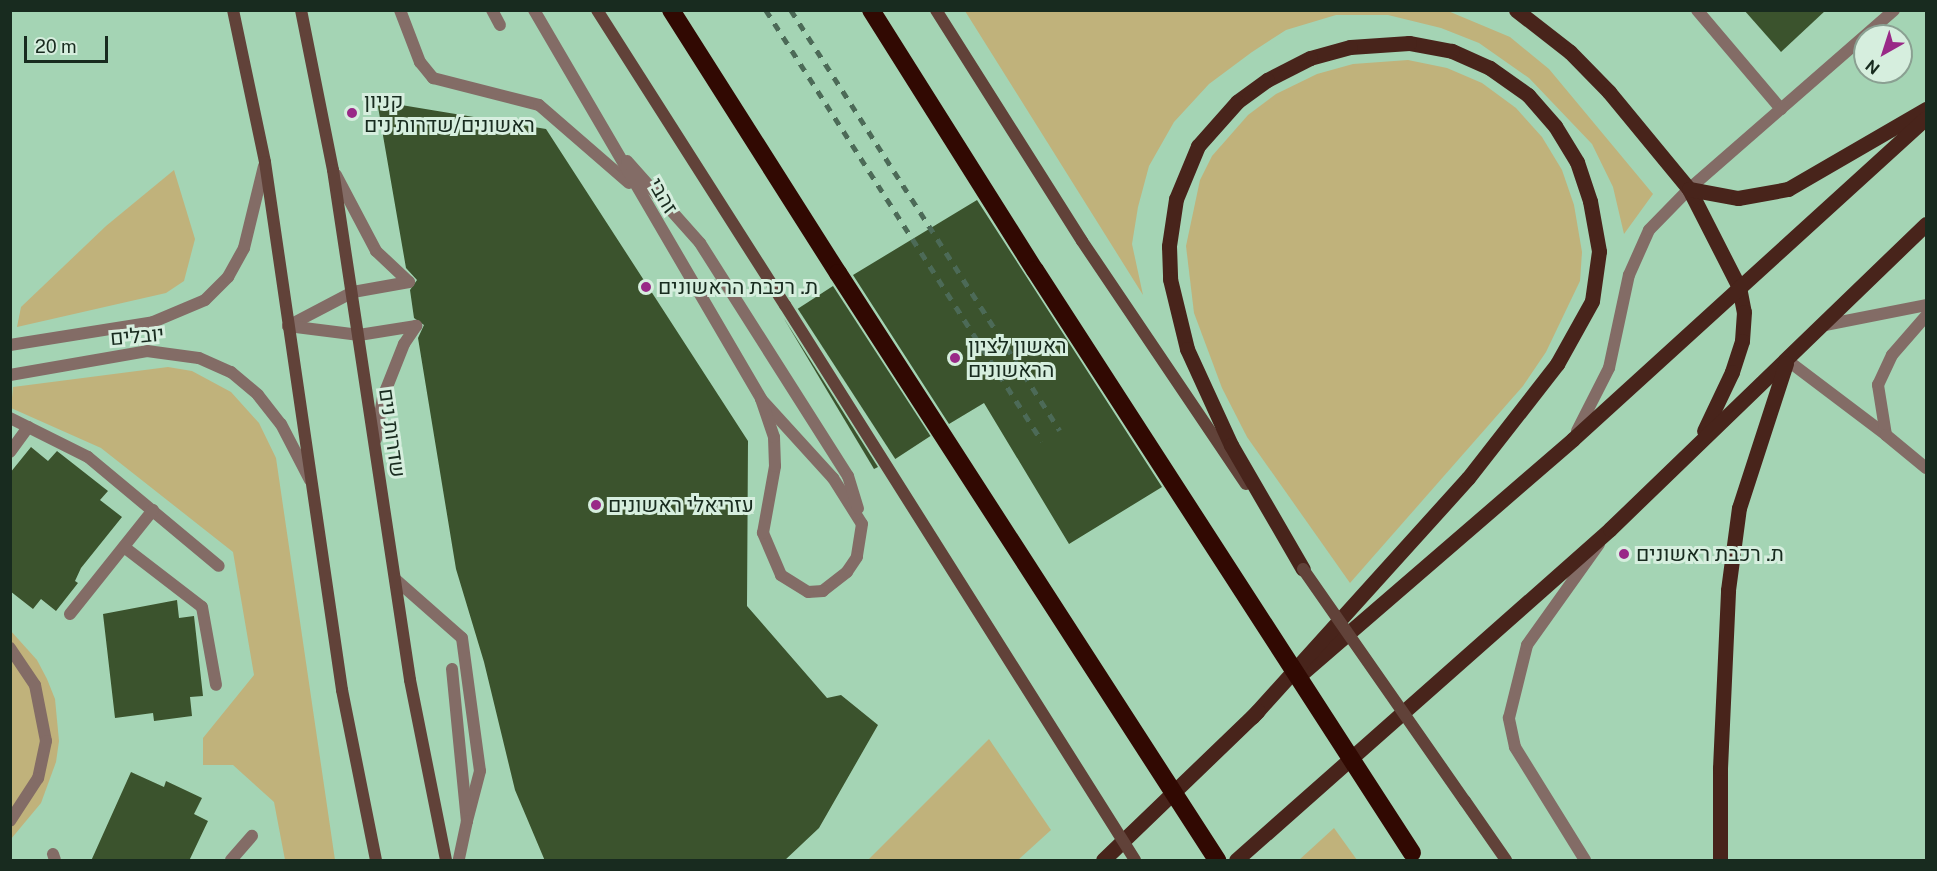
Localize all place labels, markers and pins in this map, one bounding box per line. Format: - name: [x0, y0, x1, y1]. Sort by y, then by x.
- place label: קניון ראשונים/שדרות נים: [364, 88, 535, 138]
- marker: קניון ראשונים/שדרות נים: [345, 106, 359, 120]
- place label: ת. רכבת הראשונים: [658, 274, 818, 300]
- marker: ת. רכבת הראשונים: [639, 280, 653, 294]
- place label: ראשון לציון הראשונים: [968, 333, 1067, 383]
- marker: ראשון לציון הראשונים: [946, 349, 964, 367]
- place label: עזריאלי ראשונים: [608, 492, 754, 518]
- marker: עזריאלי ראשונים: [589, 498, 603, 512]
- place label: ת. רכבת ראשונים: [1636, 541, 1784, 567]
- marker: ת. רכבת ראשונים: [1617, 547, 1631, 561]

